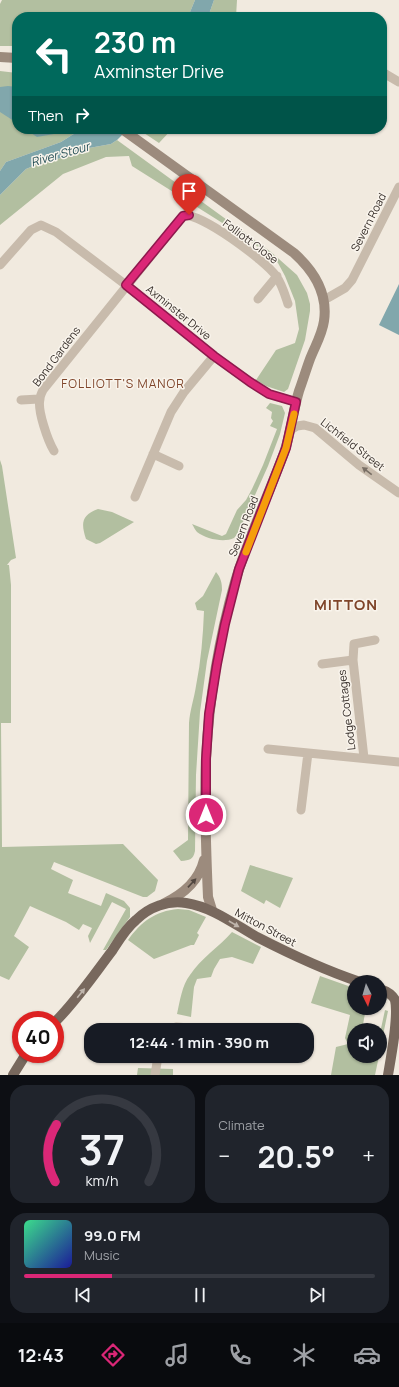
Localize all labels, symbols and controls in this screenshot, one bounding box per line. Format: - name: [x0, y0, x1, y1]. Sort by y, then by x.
- text: 230 m: [94, 23, 176, 61]
- icon: left: [28, 28, 80, 80]
- text: Axminster Drive: [94, 59, 224, 83]
- icon: right: [71, 104, 93, 126]
- text: Then: [28, 105, 63, 126]
- water label: River Stour: [29, 137, 93, 171]
- pin: [172, 174, 206, 215]
- icon: arrive: [178, 180, 200, 202]
- street label: Severn Road: [347, 190, 389, 254]
- street label: Folliott Close: [220, 215, 282, 267]
- street label: Axminster Drive: [143, 281, 215, 343]
- street label: Bond Gardens: [29, 323, 84, 389]
- district label: FOLLIOTT'S MANOR: [61, 375, 185, 392]
- street label: Lichfield Street: [318, 414, 388, 474]
- one-way arrow: [361, 467, 372, 475]
- street label: Severn Road: [225, 494, 261, 558]
- district label: MITTON: [314, 594, 378, 615]
- street label: Lodge Cottages: [334, 669, 358, 751]
- position arrow: [185, 794, 227, 836]
- one-way arrow: [187, 878, 197, 888]
- street label: Mitton Street: [233, 905, 299, 949]
- one-way arrow: [228, 921, 240, 928]
- north arrow: [347, 975, 387, 1015]
- map controls: [347, 975, 387, 1063]
- one-way arrow: [77, 988, 85, 999]
- speed limit sign: 40: [12, 1011, 64, 1063]
- button: sound: [347, 1023, 387, 1063]
- text: 12:44 · 1 min · 390 m: [129, 1032, 269, 1053]
- text: Climate: [219, 1116, 265, 1134]
- text: 37: [79, 1121, 125, 1177]
- text: 20.5°: [257, 1136, 335, 1177]
- text: −: [219, 1141, 230, 1171]
- text: +: [362, 1141, 375, 1171]
- text: km/h: [86, 1171, 119, 1190]
- text: 99.0 FM: [84, 1225, 141, 1246]
- text: Music: [84, 1246, 120, 1264]
- icon: previous: [72, 1284, 94, 1306]
- icon: pause: [189, 1284, 211, 1306]
- icon: next: [306, 1284, 328, 1306]
- icon: directions: [99, 1341, 127, 1369]
- icon: music: [163, 1341, 191, 1369]
- icon: phone: [226, 1341, 254, 1369]
- icon: climate: [290, 1341, 318, 1369]
- icon: car: [353, 1341, 381, 1369]
- text: 12:43: [18, 1343, 64, 1367]

